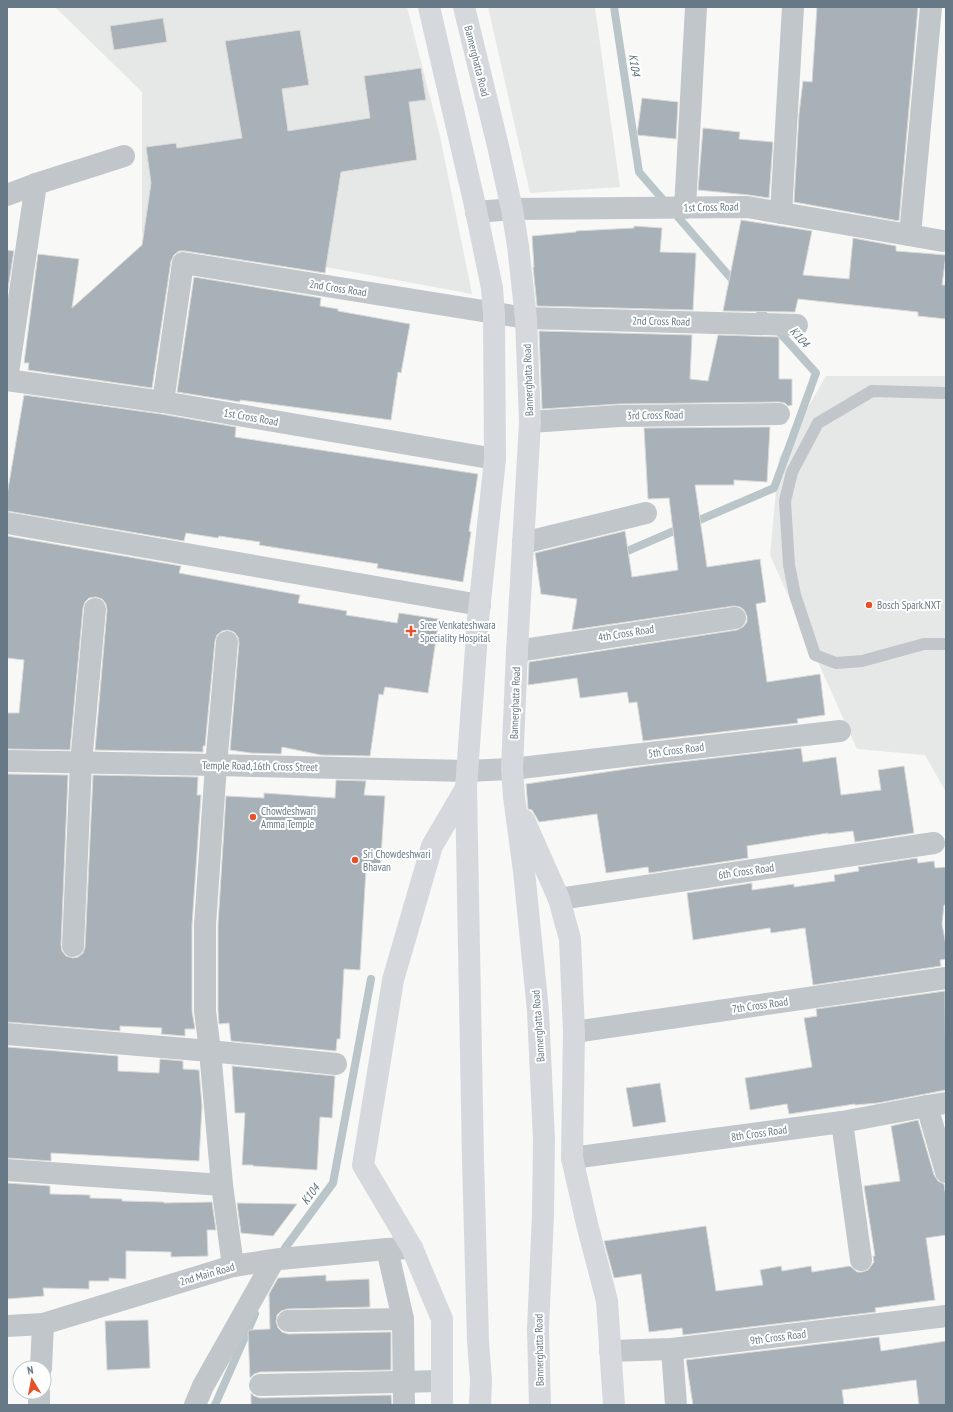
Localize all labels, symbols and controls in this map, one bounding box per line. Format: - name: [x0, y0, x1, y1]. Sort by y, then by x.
- street label: Bannerghatta Road: [461, 24, 493, 98]
- water label: K104: [626, 53, 644, 79]
- street label: 1st Cross Road: [683, 200, 739, 214]
- street label: 2nd Cross Road: [308, 277, 368, 299]
- street label: 2nd Cross Road: [632, 313, 690, 329]
- water label: K104: [787, 324, 814, 351]
- street label: Bannerghatta Road: [520, 343, 536, 416]
- street label: 1st Cross Road: [223, 405, 280, 429]
- street label: 3rd Cross Road: [627, 408, 683, 422]
- place label: Bosch Spark.NXT: [877, 598, 941, 612]
- marker: Bosch Spark.NXT: [864, 600, 874, 610]
- place label: Sree Venkateshwara Speciality Hospital: [420, 618, 496, 645]
- street label: 4th Cross Road: [597, 622, 655, 644]
- marker: Sree Venkateshwara Speciality Hospital: [405, 625, 417, 637]
- street label: Bannerghatta Road: [507, 666, 523, 739]
- street label: 5th Cross Road: [647, 740, 705, 760]
- street label: Temple Road,16th Cross Street: [202, 758, 318, 774]
- place label: Chowdeshwari Amma Temple: [261, 804, 316, 831]
- marker: Chowdeshwari Amma Temple: [248, 812, 258, 822]
- place label: Sri Chowdeshwari Bhavan: [363, 847, 431, 874]
- marker: Sri Chowdeshwari Bhavan: [350, 855, 360, 865]
- street label: 6th Cross Road: [717, 860, 775, 882]
- street label: Bannerghatta Road: [528, 989, 548, 1063]
- street label: 7th Cross Road: [731, 994, 789, 1016]
- street label: 8th Cross Road: [730, 1122, 788, 1144]
- water label: K104: [297, 1179, 324, 1207]
- street label: 2nd Main Road: [178, 1259, 236, 1289]
- street label: Bannerghatta Road: [531, 1313, 547, 1386]
- street label: 9th Cross Road: [749, 1327, 807, 1347]
- north arrow: [12, 1360, 52, 1400]
- text: N: [26, 1363, 34, 1378]

